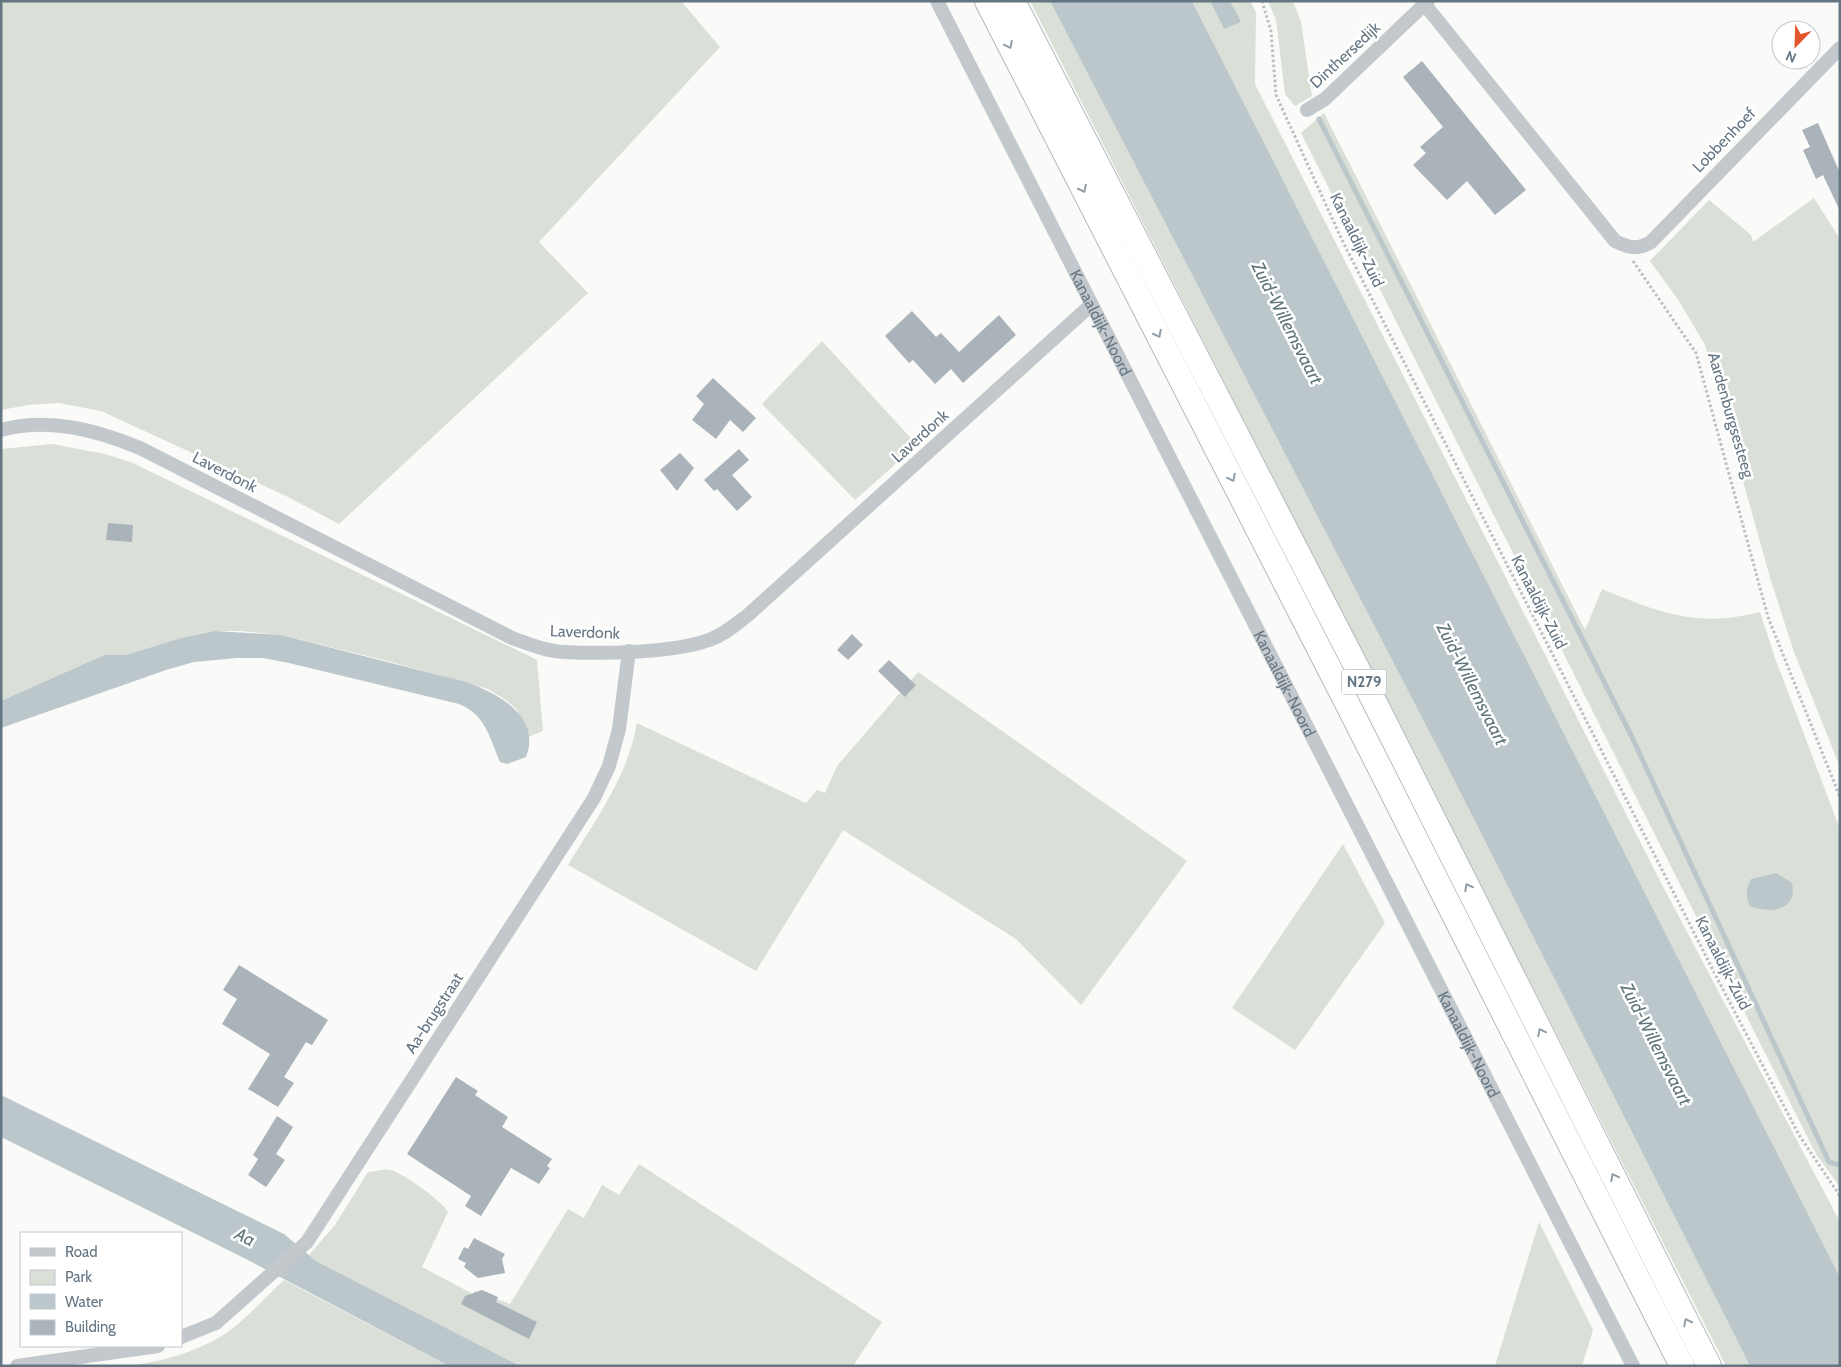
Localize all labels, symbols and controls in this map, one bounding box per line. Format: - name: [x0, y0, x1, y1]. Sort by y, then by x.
- street label: Dinthersedijk: [1306, 17, 1385, 92]
- north arrow: [1771, 20, 1821, 70]
- one-way arrow: [1003, 39, 1013, 48]
- text: N: [1783, 47, 1799, 67]
- street label: Lobbenhoef: [1689, 103, 1760, 176]
- one-way arrow: [1077, 184, 1087, 193]
- street label: Kanaaldijk-Zuid: [1326, 190, 1388, 290]
- water label: Zuid-Willemsvaart: [1246, 257, 1328, 388]
- street label: Kanaaldijk-Noord: [1066, 266, 1136, 379]
- one-way arrow: [1152, 328, 1162, 337]
- street label: Aardenburgsesteeg: [1704, 350, 1758, 481]
- street label: Laverdonk: [888, 405, 953, 466]
- street label: Laverdonk: [190, 448, 261, 497]
- one-way arrow: [1226, 473, 1236, 482]
- street label: Kanaaldijk-Zuid: [1507, 552, 1571, 652]
- water label: Zuid-Willemsvaart: [1431, 618, 1513, 749]
- street label: Laverdonk: [550, 621, 621, 643]
- street label: Kanaaldijk-Noord: [1250, 627, 1320, 740]
- road number: N279: [1342, 670, 1386, 694]
- one-way arrow: [1464, 883, 1474, 892]
- street label: Kanaaldijk-Zuid: [1691, 913, 1755, 1013]
- street label: Aa-brugstraat: [401, 969, 467, 1057]
- water label: Zuid-Willemsvaart: [1615, 978, 1697, 1109]
- street label: Kanaaldijk-Noord: [1434, 988, 1504, 1100]
- one-way arrow: [1537, 1028, 1547, 1037]
- one-way arrow: [1610, 1173, 1620, 1182]
- water label: Aa: [230, 1222, 259, 1251]
- legend: [20, 1232, 182, 1347]
- text: Road: [65, 1243, 98, 1261]
- text: Park: [65, 1268, 92, 1286]
- text: Water: [65, 1293, 103, 1311]
- text: Building: [65, 1318, 116, 1336]
- one-way arrow: [1683, 1318, 1693, 1327]

